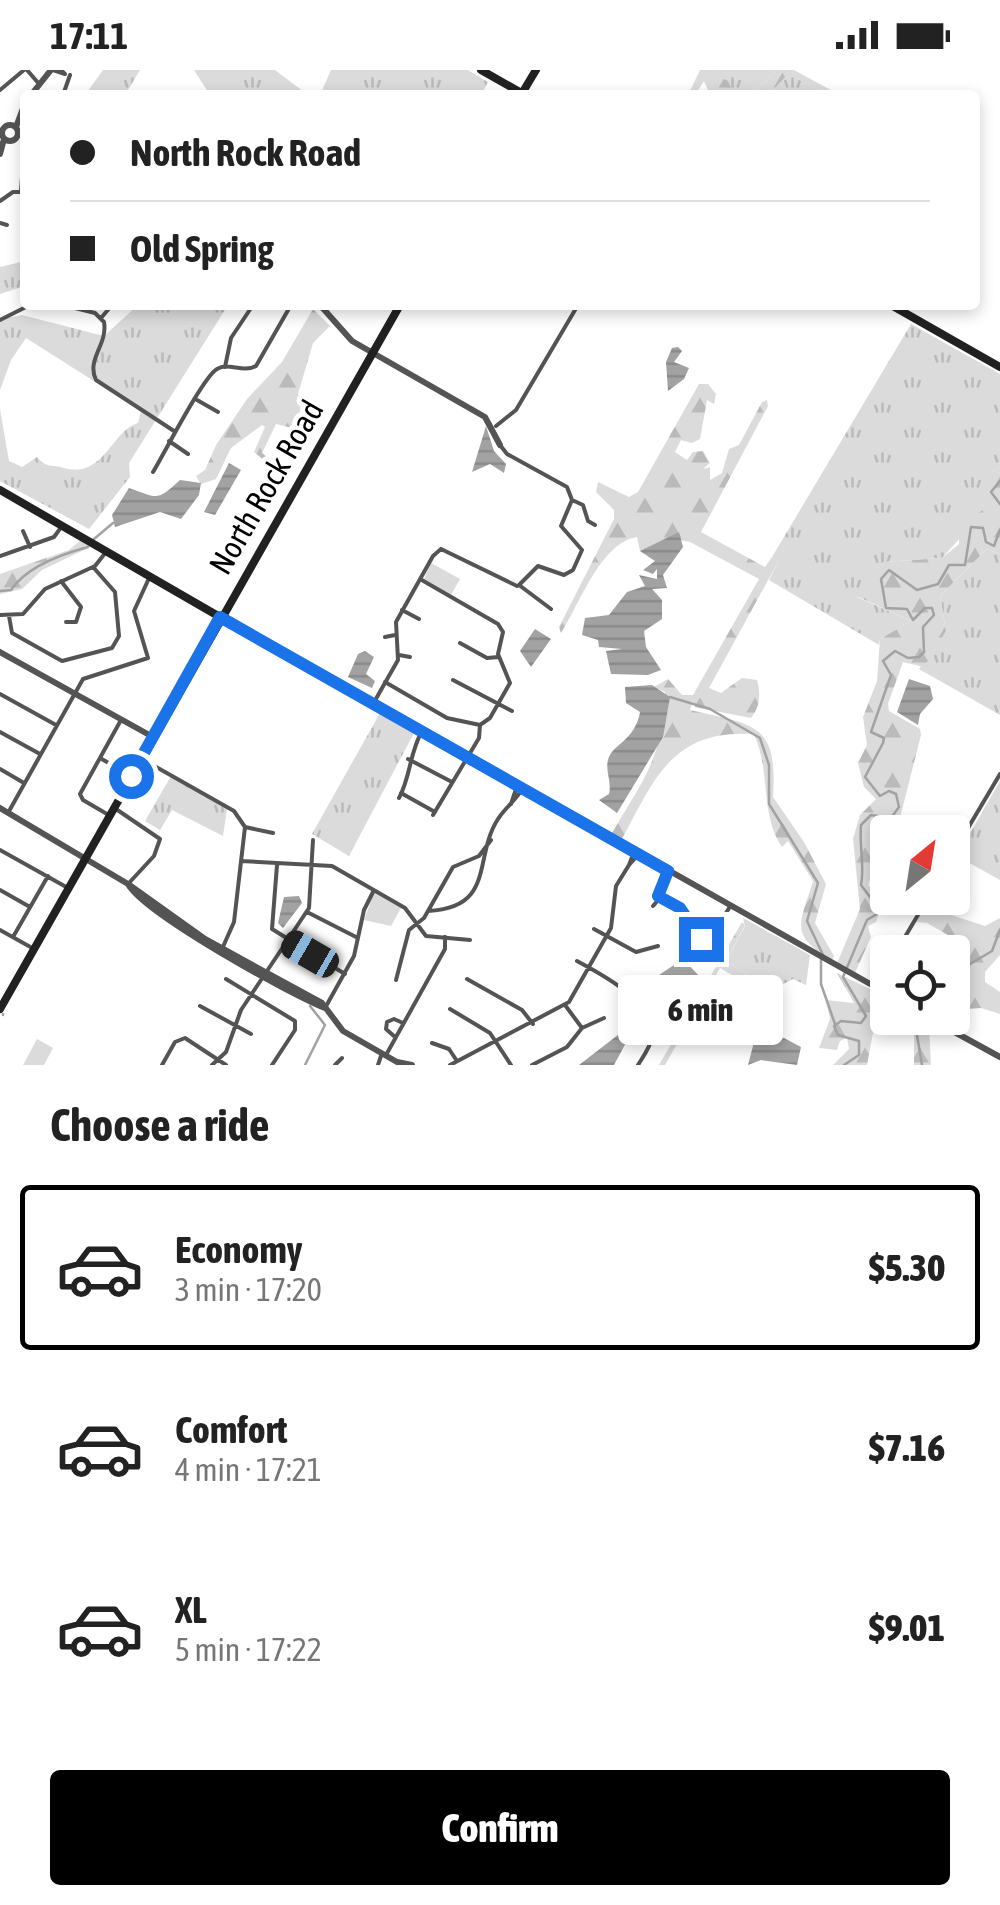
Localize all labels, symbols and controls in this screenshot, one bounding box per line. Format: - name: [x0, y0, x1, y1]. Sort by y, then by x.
- text: 17:11: [50, 14, 128, 57]
- text: North Rock Road: [130, 131, 361, 174]
- text: Old Spring: [130, 227, 274, 270]
- street label: North Rock Road: [201, 393, 331, 581]
- route start: [109, 754, 154, 799]
- north arrow: [870, 815, 970, 915]
- map controls: [870, 815, 970, 1035]
- route end: [679, 917, 724, 962]
- car: [277, 926, 343, 982]
- button: locate: [870, 935, 970, 1035]
- callout: 6 min: [618, 974, 784, 1044]
- text: 6 min: [668, 991, 733, 1028]
- text: Choose a ride: [50, 1099, 269, 1151]
- icon: car: [55, 1223, 145, 1313]
- text: Economy: [175, 1228, 302, 1271]
- text: $5.30: [869, 1246, 945, 1289]
- text: 3 min · 17:20: [175, 1271, 322, 1308]
- icon: car: [55, 1403, 145, 1493]
- text: Comfort: [175, 1408, 287, 1451]
- text: $7.16: [869, 1426, 945, 1469]
- text: 4 min · 17:21: [175, 1451, 322, 1488]
- icon: car: [55, 1583, 145, 1673]
- text: XL: [175, 1588, 207, 1631]
- text: $9.01: [869, 1606, 945, 1649]
- text: 5 min · 17:22: [175, 1631, 322, 1668]
- button: Confirm: [50, 1770, 950, 1885]

